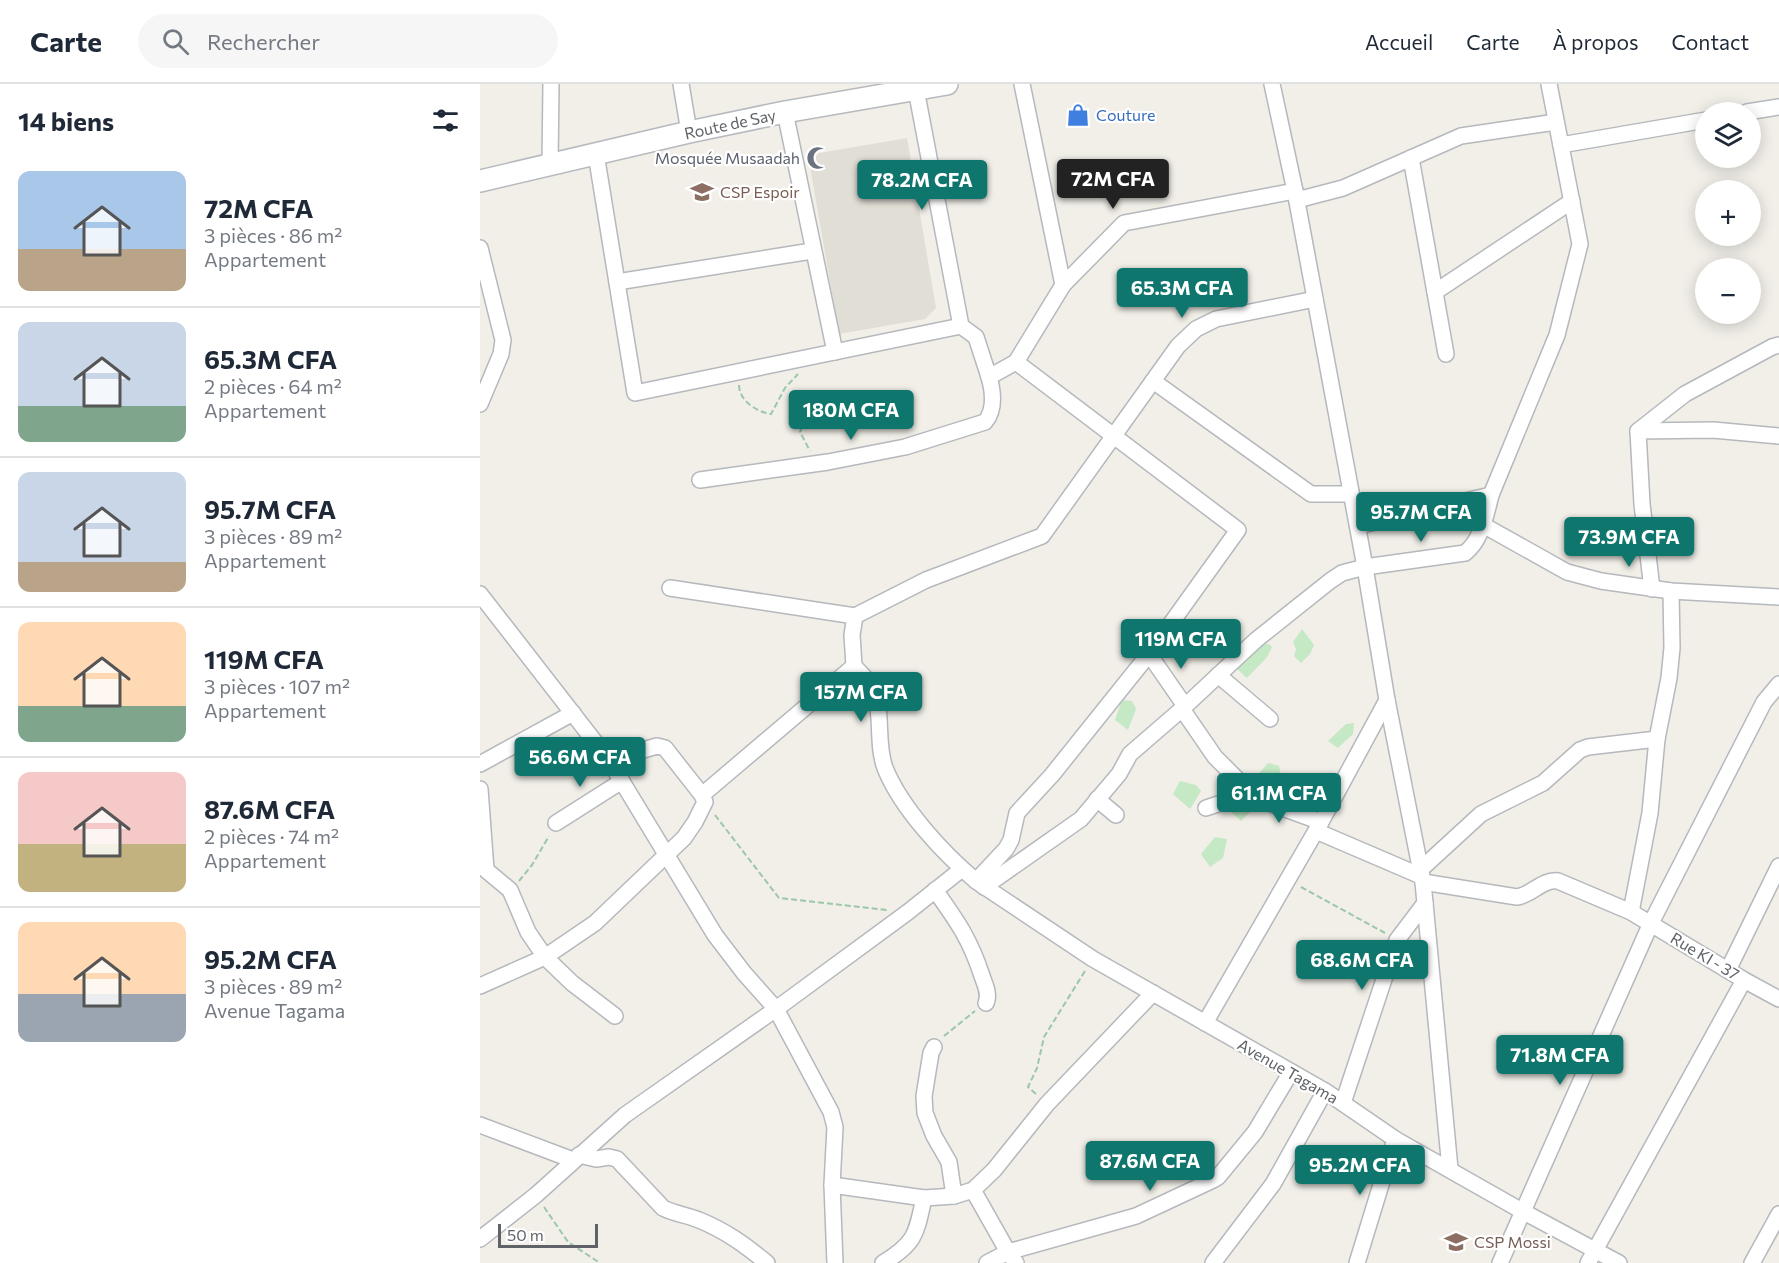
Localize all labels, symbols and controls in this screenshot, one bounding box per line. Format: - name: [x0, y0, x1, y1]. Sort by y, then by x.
- search box: [138, 14, 558, 68]
- text: Carte: [30, 24, 102, 58]
- icon: search: [159, 25, 192, 58]
- text: Rechercher: [207, 28, 320, 55]
- text: Accueil: [1365, 29, 1433, 54]
- text: Carte: [1466, 29, 1520, 54]
- text: À propos: [1553, 29, 1638, 54]
- text: Contact: [1671, 29, 1749, 54]
- shop icon: Couture: [1065, 102, 1091, 128]
- map controls: [1695, 102, 1761, 324]
- button: layers: [1695, 102, 1761, 168]
- icon: filters: [429, 104, 462, 137]
- text: 14 biens: [18, 105, 114, 136]
- street label: Route de Say: [682, 105, 777, 142]
- place label: Couture: [1096, 105, 1156, 124]
- mosque icon: Mosquée Musaadah: [805, 145, 831, 171]
- place label: Mosquée Musaadah: [655, 148, 800, 167]
- pin: 72M CFA: [1058, 159, 1168, 210]
- pin: 78.2M CFA: [853, 160, 991, 211]
- text: 72M CFA: [1071, 166, 1155, 190]
- text: 78.2M CFA: [871, 167, 973, 191]
- school or university icon: CSP Espoir: [689, 179, 715, 205]
- button: +: [1695, 180, 1761, 246]
- place label: CSP Espoir: [720, 182, 800, 201]
- text: 72M CFA: [204, 192, 314, 223]
- icon: home: [66, 195, 138, 267]
- text: 3 pièces · 86 m²: [204, 223, 342, 247]
- text: Appartement: [204, 247, 326, 271]
- button: −: [1695, 258, 1761, 324]
- pin: 65.3M CFA: [1113, 268, 1251, 319]
- text: 65.3M CFA: [1131, 275, 1233, 299]
- text: 65.3M CFA: [204, 343, 337, 374]
- icon: home: [66, 346, 138, 418]
- text: 2 pièces · 64 m²: [204, 374, 342, 398]
- pin: 180M CFA: [789, 390, 913, 441]
- text: 180M CFA: [803, 397, 899, 421]
- text: Appartement: [204, 398, 326, 422]
- pin: 95.7M CFA: [1352, 492, 1490, 543]
- text: 95.7M CFA: [204, 493, 336, 524]
- icon: home: [66, 496, 138, 568]
- text: 95.7M CFA: [1370, 499, 1472, 523]
- pin: 73.9M CFA: [1560, 517, 1698, 568]
- text: 3 pièces · 89 m²: [204, 524, 342, 548]
- text: 73.9M CFA: [1578, 524, 1680, 548]
- text: Appartement: [204, 548, 326, 572]
- pin: 119M CFA: [1119, 619, 1243, 670]
- text: 119M CFA: [1135, 626, 1227, 650]
- text: 119M CFA: [204, 643, 324, 674]
- icon: home: [66, 646, 138, 718]
- pin: 157M CFA: [799, 672, 923, 723]
- text: 3 pièces · 107 m²: [204, 674, 350, 698]
- text: 157M CFA: [814, 679, 908, 703]
- text: Appartement: [204, 698, 326, 722]
- pin: 56.6M CFA: [511, 737, 649, 788]
- text: 56.6M CFA: [529, 744, 631, 768]
- pin: 61.1M CFA: [1210, 773, 1348, 824]
- text: 61.1M CFA: [1231, 780, 1327, 804]
- text: 87.6M CFA: [204, 793, 335, 824]
- icon: home: [66, 796, 138, 868]
- text: 2 pièces · 74 m²: [204, 824, 339, 848]
- text: Appartement: [204, 848, 326, 872]
- street label: Rue KI - 37: [1667, 928, 1743, 983]
- pin: 68.6M CFA: [1293, 940, 1431, 991]
- text: 95.2M CFA: [204, 943, 337, 974]
- icon: home: [66, 946, 138, 1018]
- text: 68.6M CFA: [1310, 947, 1414, 971]
- text: 3 pièces · 89 m²: [204, 974, 342, 998]
- text: Avenue Tagama: [204, 998, 345, 1022]
- street label: Avenue Tagama: [1235, 1034, 1342, 1107]
- pin: 71.8M CFA: [1491, 1035, 1629, 1086]
- text: 71.8M CFA: [1510, 1042, 1610, 1066]
- pin: 87.6M CFA: [1081, 1141, 1219, 1192]
- pin: 95.2M CFA: [1291, 1145, 1429, 1196]
- text: 87.6M CFA: [1100, 1148, 1200, 1172]
- text: 95.2M CFA: [1309, 1152, 1411, 1176]
- scale bar: [498, 1221, 598, 1248]
- text: 50 m: [507, 1225, 544, 1244]
- school or university icon: CSP Mossi: [1443, 1229, 1469, 1255]
- place label: CSP Mossi: [1474, 1232, 1551, 1251]

